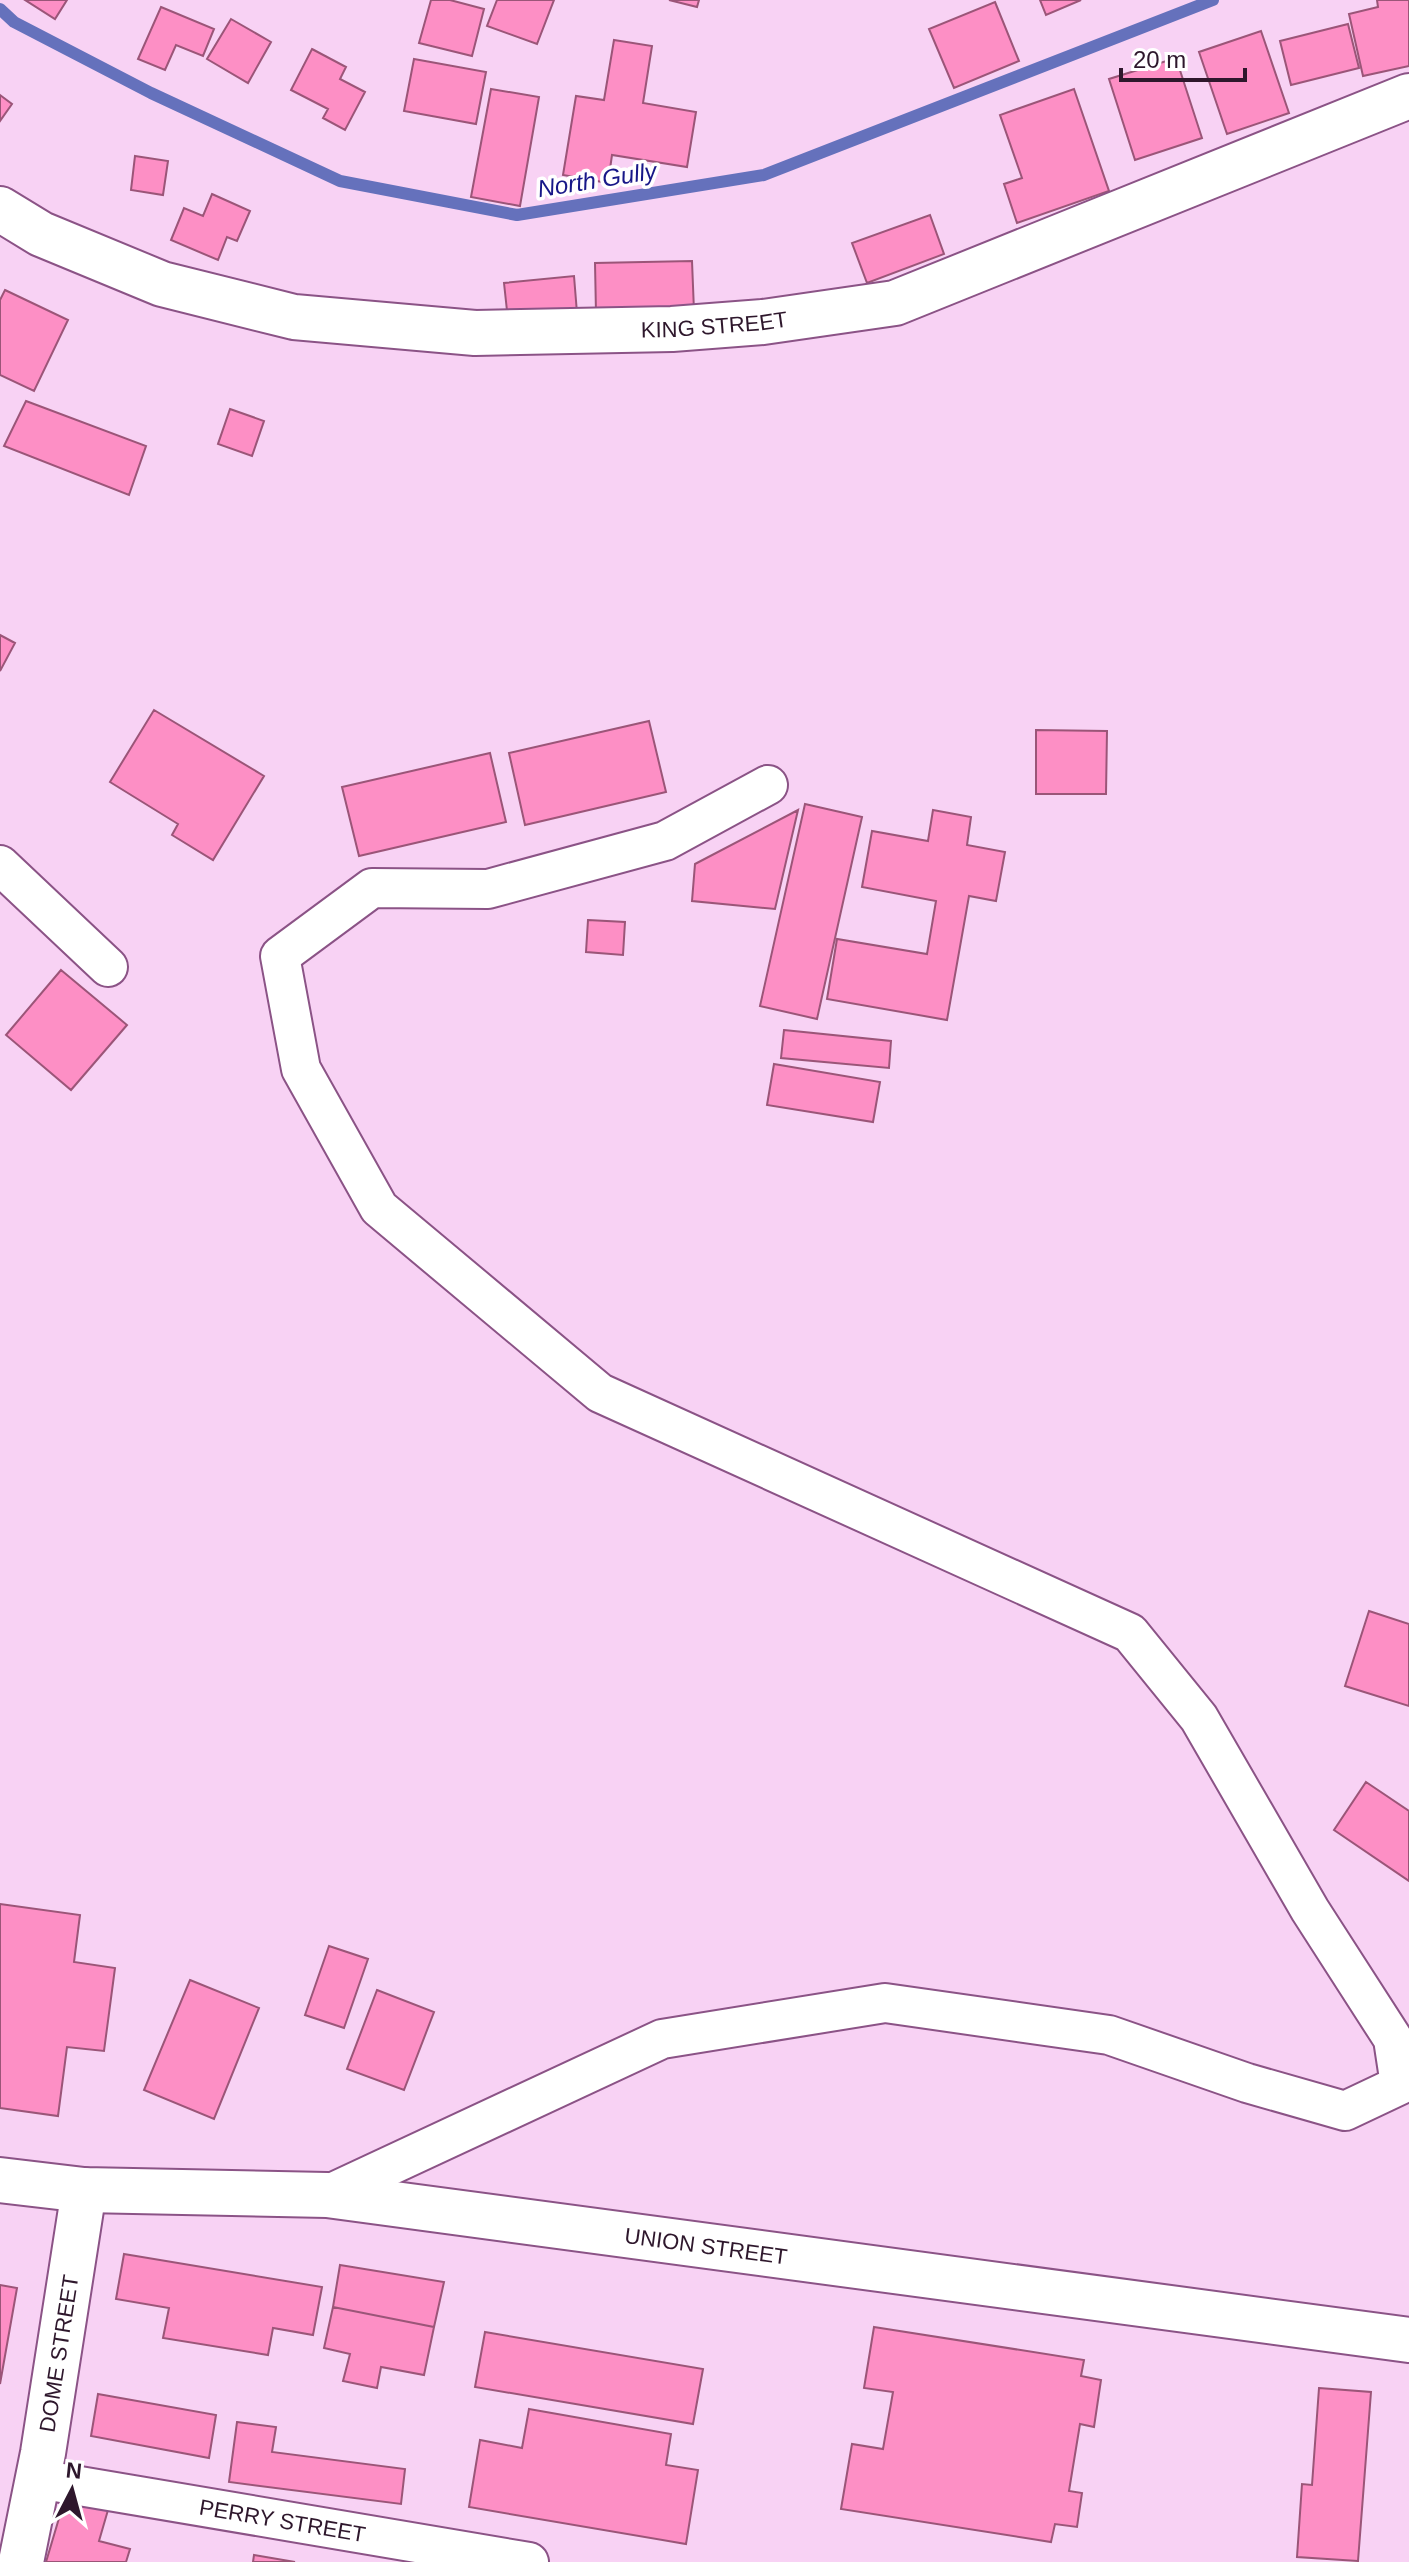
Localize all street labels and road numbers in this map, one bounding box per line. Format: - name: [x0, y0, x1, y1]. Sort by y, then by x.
- street label: KING STREET: [641, 307, 789, 343]
- street label: UNION STREET: [623, 2223, 789, 2270]
- street label: DOME STREET: [34, 2273, 84, 2434]
- street label: PERRY STREET: [198, 2495, 367, 2547]

